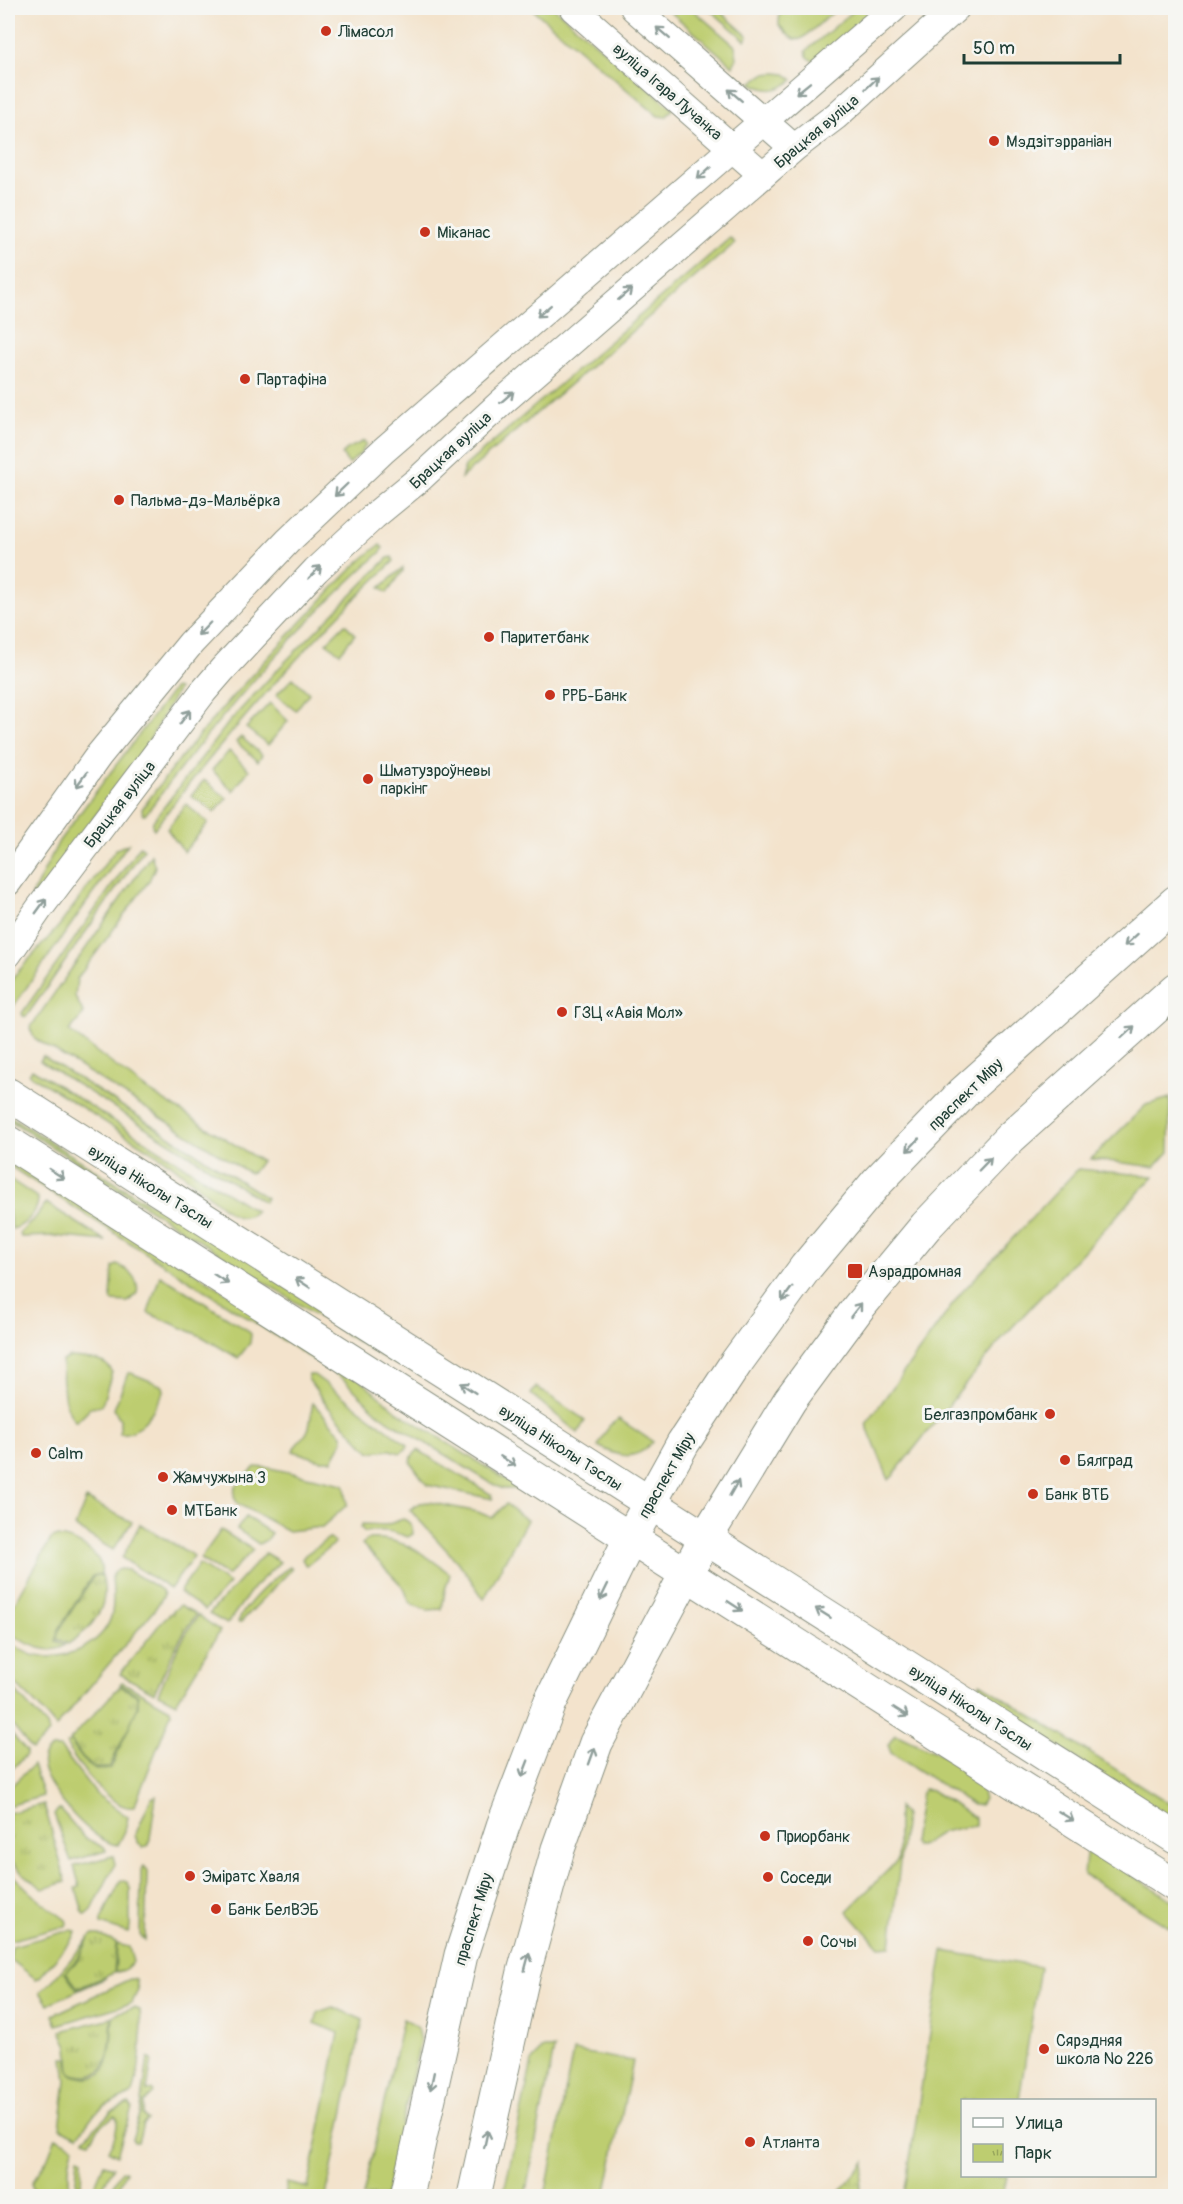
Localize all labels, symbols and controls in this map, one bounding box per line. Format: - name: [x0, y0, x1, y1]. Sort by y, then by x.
- place label: Лімасол: [337, 22, 394, 42]
- marker: Лімасол: [319, 24, 333, 38]
- one-way arrow: [656, 26, 671, 40]
- scale bar: [964, 27, 1120, 65]
- text: 50 m: [973, 37, 1015, 60]
- street label: вуліца Ігара Лучанка: [609, 39, 726, 145]
- one-way arrow: [864, 76, 879, 90]
- one-way arrow: [795, 81, 811, 94]
- one-way arrow: [727, 88, 742, 102]
- street label: Брацкая вуліца: [770, 90, 863, 173]
- place label: Мэдзітэрраніан: [1006, 132, 1112, 152]
- marker: Мэдзітэрраніан: [987, 134, 1001, 148]
- one-way arrow: [697, 166, 712, 180]
- place label: Міканас: [437, 223, 491, 243]
- marker: Міканас: [418, 225, 432, 239]
- one-way arrow: [618, 287, 633, 301]
- one-way arrow: [536, 304, 551, 318]
- place label: Партафіна: [257, 370, 327, 390]
- marker: Партафіна: [238, 372, 252, 386]
- one-way arrow: [499, 390, 514, 404]
- street label: Брацкая вуліца: [406, 408, 496, 494]
- one-way arrow: [334, 483, 349, 497]
- place label: Пальма-дэ-Мальёрка: [131, 491, 280, 511]
- marker: Пальма-дэ-Мальёрка: [112, 493, 126, 507]
- one-way arrow: [308, 565, 323, 579]
- one-way arrow: [197, 621, 211, 636]
- place label: Паритетбанк: [501, 628, 590, 648]
- marker: Паритетбанк: [482, 630, 496, 644]
- place label: РРБ-Банк: [562, 686, 628, 706]
- marker: РРБ-Банк: [543, 688, 557, 702]
- one-way arrow: [178, 709, 191, 725]
- street label: Брацкая вуліца: [80, 757, 160, 852]
- place label: Шматузроўневы паркінг: [380, 761, 491, 799]
- one-way arrow: [75, 772, 87, 788]
- marker: Шматузроўневы паркінг: [361, 772, 375, 786]
- one-way arrow: [35, 898, 47, 914]
- one-way arrow: [1124, 933, 1139, 947]
- place label: ГЗЦ «Авія Мол»: [574, 1003, 683, 1023]
- marker: ГЗЦ «Авія Мол»: [555, 1005, 569, 1019]
- one-way arrow: [1120, 1025, 1135, 1039]
- street label: праспект Міру: [924, 1054, 1007, 1135]
- one-way arrow: [906, 1138, 920, 1153]
- street label: вуліца Ніколы Тэслы: [84, 1140, 216, 1233]
- one-way arrow: [978, 1157, 993, 1172]
- one-way arrow: [48, 1168, 65, 1180]
- marker: Аэрадромная: [846, 1262, 864, 1280]
- place label: Аэрадромная: [868, 1262, 961, 1282]
- one-way arrow: [212, 1273, 229, 1285]
- one-way arrow: [295, 1276, 312, 1289]
- one-way arrow: [780, 1285, 793, 1301]
- one-way arrow: [850, 1303, 863, 1319]
- one-way arrow: [460, 1381, 477, 1393]
- street label: вуліца Ніколы Тэслы: [495, 1400, 626, 1495]
- place label: Белгазпромбанк: [924, 1405, 1038, 1425]
- marker: Белгазпромбанк: [1043, 1407, 1057, 1421]
- street label: праспект Міру: [634, 1429, 700, 1522]
- place label: Calm: [48, 1444, 83, 1464]
- marker: Calm: [29, 1446, 43, 1460]
- place label: Бялград: [1077, 1451, 1133, 1471]
- marker: Бялград: [1058, 1453, 1072, 1467]
- one-way arrow: [499, 1455, 516, 1468]
- place label: Жамчужына 3: [172, 1468, 266, 1488]
- marker: Жамчужына 3: [156, 1470, 170, 1484]
- one-way arrow: [729, 1480, 741, 1497]
- place label: Банк ВТБ: [1045, 1485, 1109, 1505]
- marker: Банк ВТБ: [1026, 1487, 1040, 1501]
- place label: МТБанк: [184, 1501, 238, 1521]
- marker: МТБанк: [165, 1503, 179, 1517]
- one-way arrow: [598, 1582, 610, 1600]
- one-way arrow: [726, 1600, 743, 1612]
- one-way arrow: [815, 1606, 832, 1618]
- street label: вуліца Ніколы Тэслы: [905, 1660, 1036, 1755]
- one-way arrow: [892, 1706, 909, 1718]
- one-way arrow: [587, 1747, 598, 1766]
- one-way arrow: [518, 1759, 529, 1778]
- one-way arrow: [1057, 1811, 1074, 1823]
- place label: Приорбанк: [777, 1827, 850, 1847]
- marker: Приорбанк: [758, 1829, 772, 1843]
- place label: Эміратс Хваля: [202, 1867, 299, 1887]
- place label: Соседи: [780, 1868, 831, 1888]
- marker: Эміратс Хваля: [183, 1869, 197, 1883]
- street label: праспект Міру: [450, 1870, 498, 1968]
- marker: Соседи: [761, 1870, 775, 1884]
- place label: Банк БелВЭБ: [228, 1900, 319, 1920]
- marker: Банк БелВЭБ: [209, 1902, 223, 1916]
- place label: Сочы: [820, 1932, 857, 1952]
- marker: Сочы: [801, 1934, 815, 1948]
- one-way arrow: [522, 1953, 533, 1972]
- place label: Сярэдняя школа № 226: [1056, 2031, 1154, 2069]
- marker: Сярэдняя школа № 226: [1037, 2042, 1051, 2056]
- one-way arrow: [426, 2071, 437, 2090]
- legend: [961, 2099, 1156, 2177]
- text: Улица: [1015, 2112, 1063, 2135]
- one-way arrow: [481, 2130, 492, 2150]
- place label: Атланта: [762, 2133, 820, 2153]
- marker: Атланта: [743, 2135, 757, 2149]
- text: Парк: [1015, 2142, 1052, 2165]

